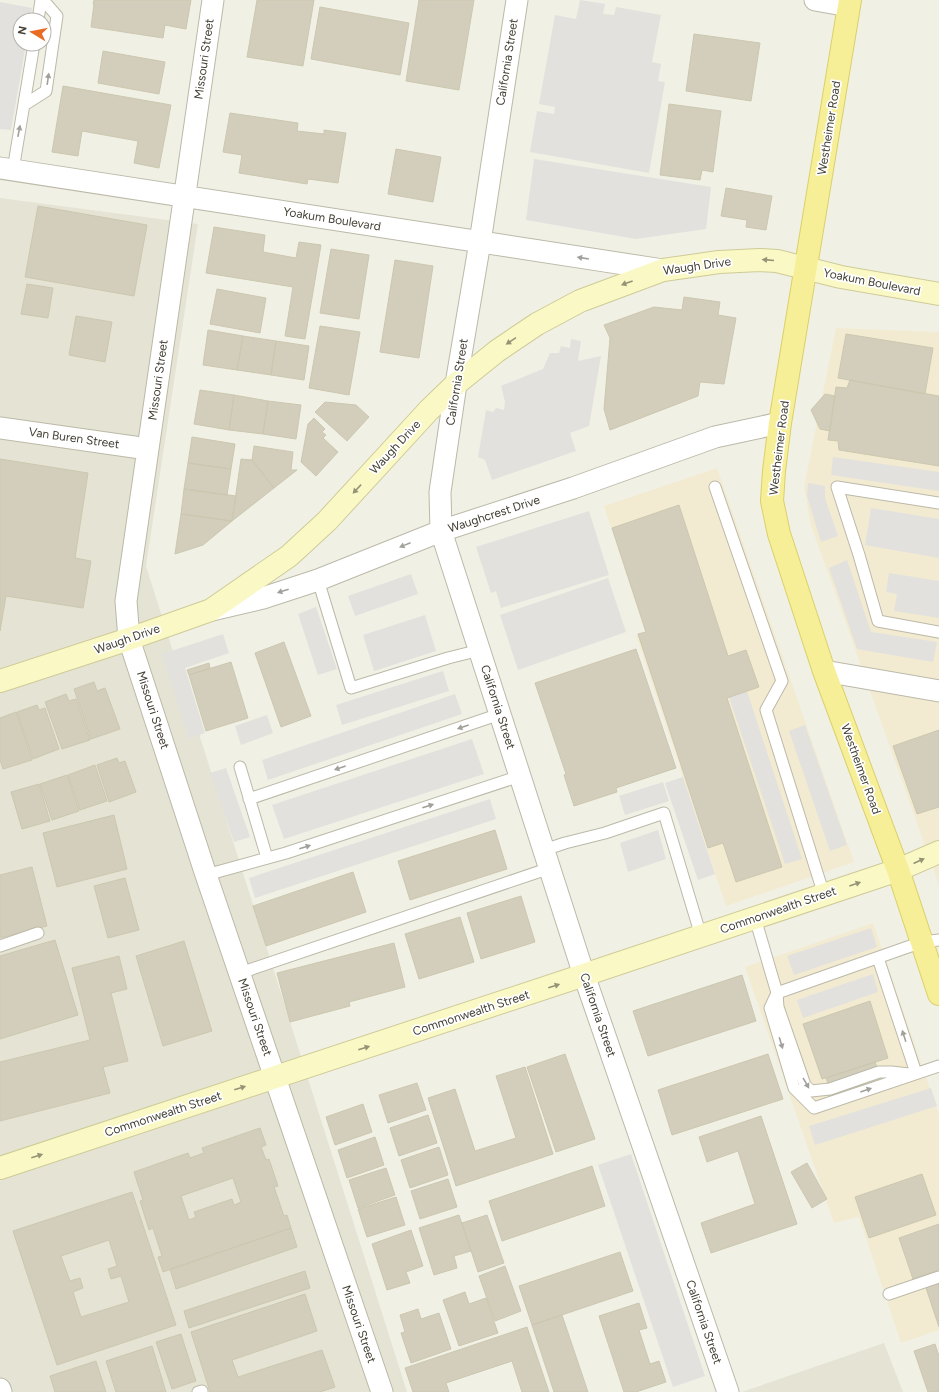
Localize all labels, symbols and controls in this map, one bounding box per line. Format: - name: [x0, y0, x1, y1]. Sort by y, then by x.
- north arrow: [12, 12, 52, 52]
- street label: Missouri Street: [191, 17, 217, 100]
- street label: California Street: [493, 17, 521, 106]
- text: N: [16, 25, 30, 36]
- one-way arrow: [45, 72, 51, 85]
- street label: Westheimer Road: [815, 80, 843, 176]
- one-way arrow: [16, 125, 22, 137]
- street label: Yoakum Boulevard: [282, 204, 382, 234]
- street label: Waugh Drive: [662, 254, 732, 278]
- one-way arrow: [577, 255, 589, 261]
- one-way arrow: [762, 257, 774, 264]
- street label: Yoakum Boulevard: [822, 266, 922, 298]
- one-way arrow: [620, 280, 632, 286]
- street label: California Street: [443, 337, 471, 426]
- one-way arrow: [506, 337, 516, 345]
- street label: Missouri Street: [145, 338, 171, 421]
- street label: Westheimer Road: [766, 400, 792, 496]
- street label: Waugh Drive: [367, 417, 424, 477]
- street label: Van Buren Street: [28, 425, 121, 451]
- one-way arrow: [352, 484, 362, 494]
- street label: Waughcrest Drive: [446, 492, 542, 535]
- one-way arrow: [399, 543, 411, 549]
- one-way arrow: [277, 588, 289, 594]
- street label: Waugh Drive: [92, 621, 162, 657]
- street label: California Street: [478, 663, 518, 751]
- street label: Missouri Street: [134, 669, 172, 751]
- street label: Westheimer Road: [838, 722, 884, 816]
- one-way arrow: [457, 724, 469, 730]
- one-way arrow: [334, 765, 346, 771]
- one-way arrow: [423, 803, 435, 809]
- one-way arrow: [299, 844, 311, 850]
- one-way arrow: [913, 858, 924, 864]
- one-way arrow: [850, 881, 862, 887]
- street label: Commonwealth Street: [718, 883, 838, 936]
- street label: California Street: [577, 971, 619, 1059]
- street label: Missouri Street: [235, 976, 275, 1058]
- one-way arrow: [548, 982, 560, 988]
- street label: Commonwealth Street: [411, 987, 532, 1039]
- one-way arrow: [901, 1030, 907, 1042]
- one-way arrow: [778, 1037, 784, 1049]
- one-way arrow: [358, 1045, 370, 1051]
- one-way arrow: [802, 1077, 809, 1089]
- one-way arrow: [234, 1085, 246, 1091]
- one-way arrow: [861, 1087, 873, 1093]
- street label: Commonwealth Street: [103, 1088, 224, 1140]
- one-way arrow: [31, 1153, 43, 1159]
- street label: California Street: [683, 1278, 725, 1366]
- street label: Missouri Street: [339, 1283, 379, 1365]

